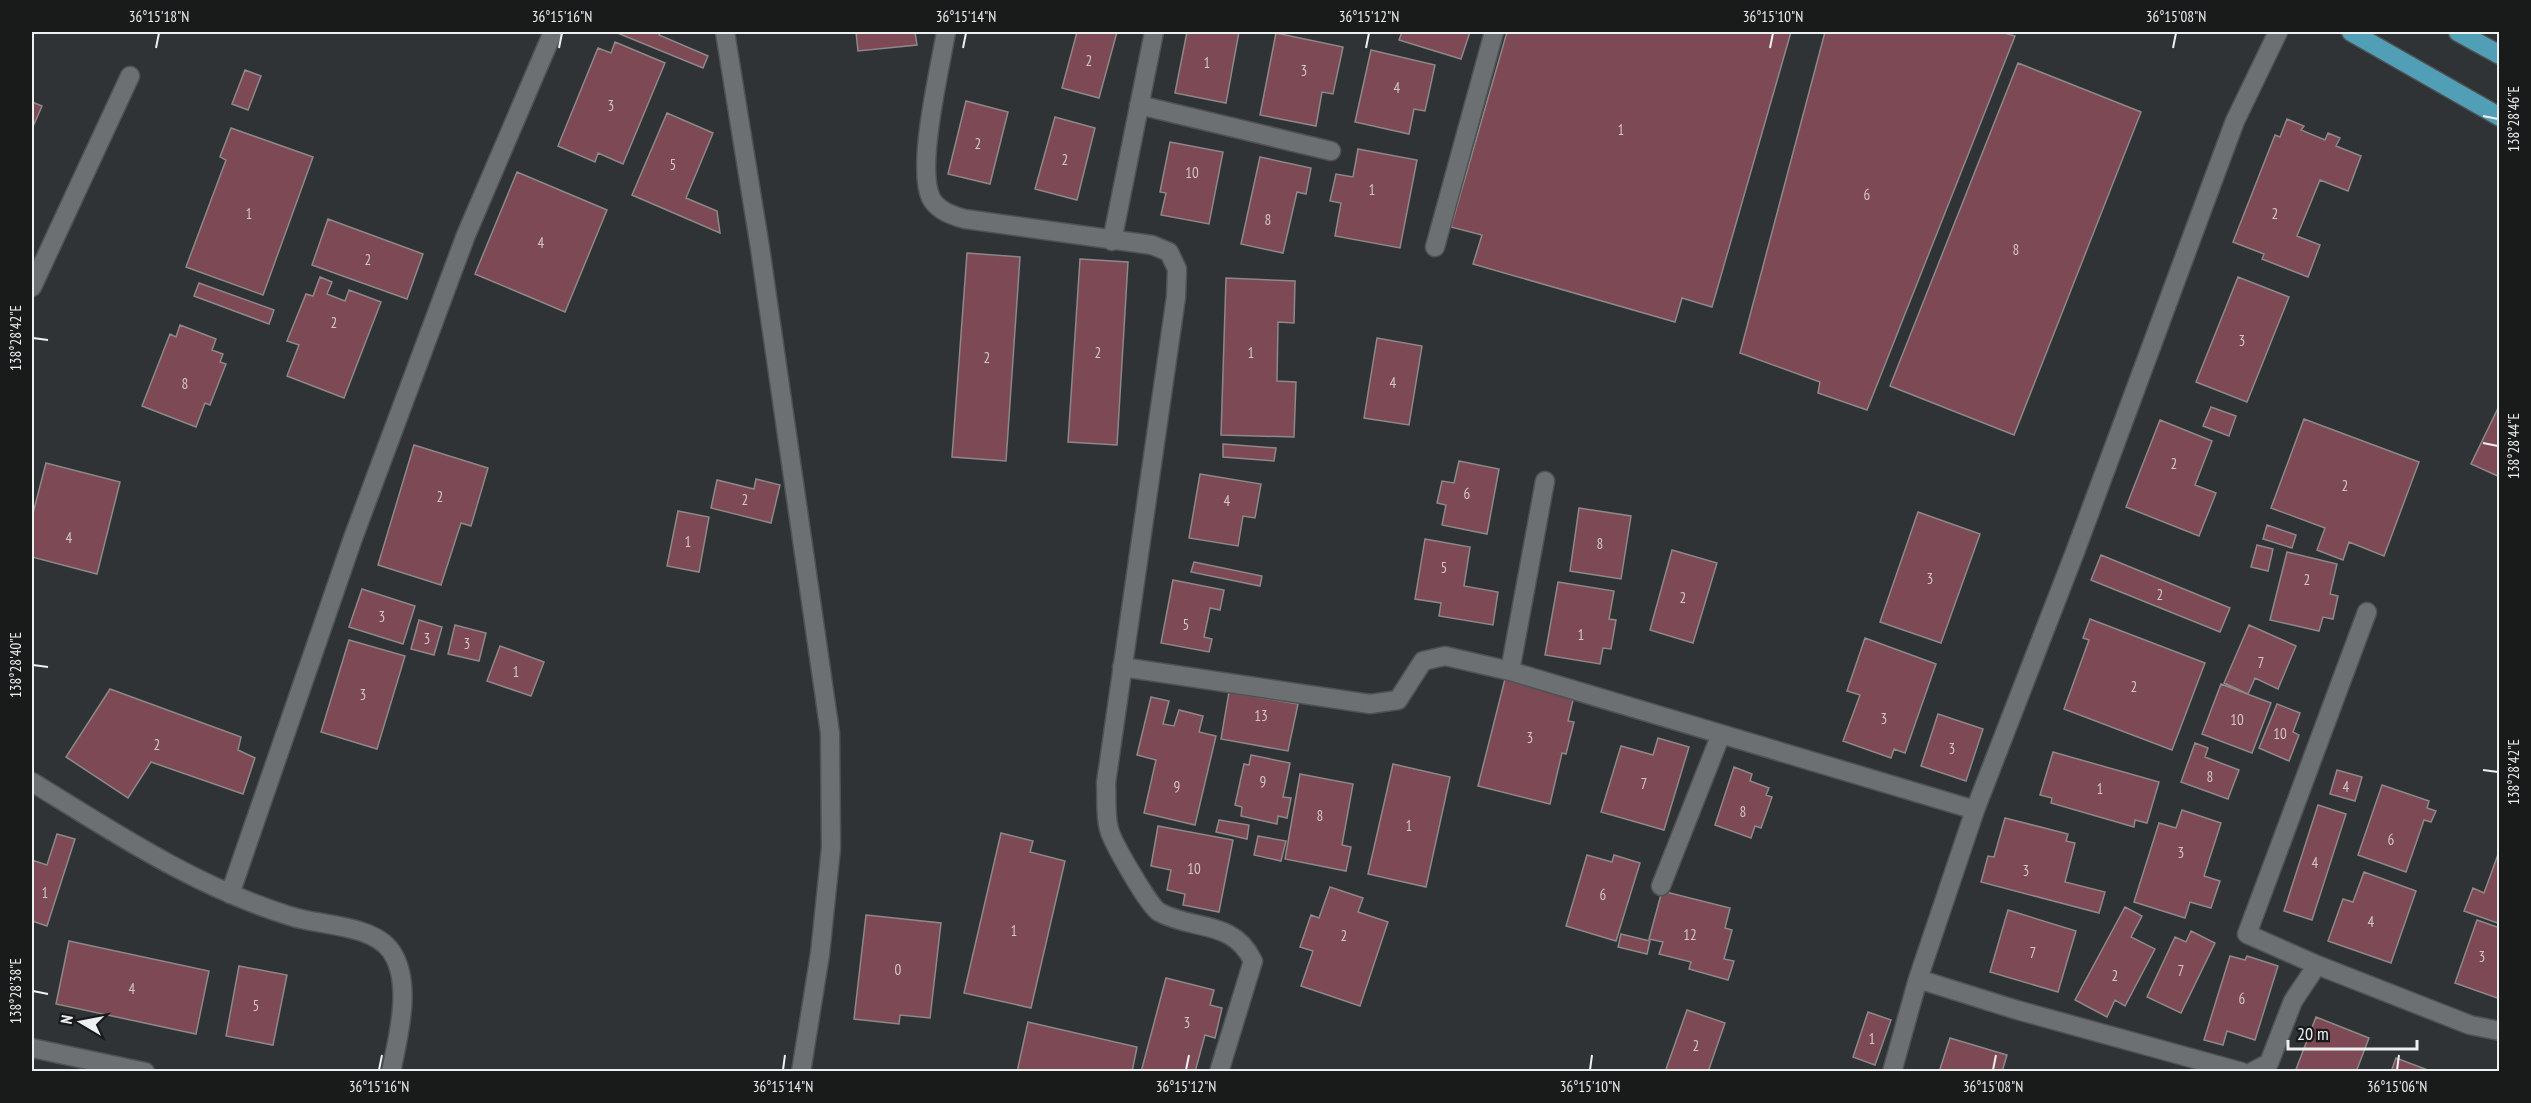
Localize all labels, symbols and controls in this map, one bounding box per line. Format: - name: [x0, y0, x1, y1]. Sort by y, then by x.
- text: 36°15'18"N: [129, 7, 189, 26]
- text: 36°15'16"N: [532, 7, 592, 26]
- text: 36°15'14"N: [936, 7, 996, 26]
- text: 36°15'12"N: [1339, 7, 1399, 26]
- text: 36°15'10"N: [1743, 7, 1803, 26]
- text: 36°15'08"N: [2146, 7, 2206, 26]
- house number: 2: [1086, 51, 1092, 70]
- house number: 1: [1204, 53, 1210, 72]
- house number: 3: [1301, 61, 1307, 80]
- house number: 4: [1394, 78, 1401, 97]
- text: 138°28'46"E: [2504, 86, 2523, 152]
- house number: 3: [608, 96, 614, 115]
- house number: 1: [1618, 120, 1624, 139]
- house number: 2: [975, 134, 981, 153]
- house number: 2: [1062, 150, 1068, 169]
- house number: 5: [670, 155, 676, 174]
- house number: 10: [1185, 163, 1199, 182]
- house number: 1: [1369, 180, 1375, 199]
- house number: 6: [1864, 185, 1871, 204]
- house number: 1: [246, 204, 252, 223]
- house number: 2: [2272, 204, 2278, 223]
- house number: 8: [1265, 210, 1271, 229]
- house number: 4: [538, 233, 545, 252]
- house number: 8: [2013, 240, 2019, 259]
- house number: 2: [365, 250, 371, 269]
- text: 138°28'42"E: [6, 305, 25, 371]
- house number: 2: [331, 313, 337, 332]
- house number: 3: [2239, 331, 2245, 350]
- house number: 2: [1095, 343, 1101, 362]
- house number: 1: [1248, 343, 1254, 362]
- house number: 2: [984, 348, 990, 367]
- house number: 4: [1390, 373, 1397, 392]
- house number: 8: [182, 374, 188, 393]
- text: 138°28'44"E: [2504, 413, 2523, 479]
- house number: 2: [2171, 454, 2177, 473]
- house number: 2: [2342, 476, 2348, 495]
- house number: 6: [1464, 484, 1471, 503]
- house number: 2: [437, 487, 443, 506]
- house number: 2: [742, 490, 748, 509]
- house number: 4: [1224, 491, 1231, 510]
- house number: 4: [66, 528, 73, 547]
- house number: 1: [685, 532, 691, 551]
- house number: 8: [1597, 534, 1603, 553]
- house number: 5: [1441, 558, 1447, 577]
- house number: 3: [1927, 569, 1933, 588]
- house number: 2: [2304, 570, 2310, 589]
- house number: 2: [2157, 585, 2163, 604]
- house number: 2: [1680, 588, 1686, 607]
- house number: 3: [379, 607, 385, 626]
- house number: 5: [1183, 615, 1189, 634]
- house number: 1: [1578, 625, 1584, 644]
- house number: 3: [424, 629, 430, 648]
- text: 138°28'40"E: [6, 632, 25, 698]
- house number: 3: [464, 634, 470, 653]
- house number: 7: [2258, 653, 2264, 672]
- house number: 1: [513, 662, 519, 681]
- house number: 2: [2131, 677, 2137, 696]
- house number: 3: [360, 685, 366, 704]
- house number: 13: [1254, 706, 1268, 725]
- house number: 3: [1881, 709, 1887, 728]
- house number: 10: [2230, 710, 2244, 729]
- house number: 10: [2273, 724, 2287, 743]
- house number: 3: [1527, 728, 1533, 747]
- house number: 2: [154, 735, 160, 754]
- house number: 3: [1949, 739, 1955, 758]
- text: 138°28'42"E: [2504, 739, 2523, 805]
- house number: 8: [2207, 767, 2213, 786]
- house number: 9: [1260, 772, 1266, 791]
- house number: 7: [1641, 774, 1647, 793]
- house number: 9: [1174, 777, 1180, 796]
- house number: 4: [2343, 777, 2350, 796]
- house number: 1: [2097, 779, 2103, 798]
- house number: 8: [1740, 802, 1746, 821]
- house number: 8: [1317, 806, 1323, 825]
- house number: 1: [1406, 816, 1412, 835]
- house number: 6: [2388, 830, 2395, 849]
- house number: 3: [2178, 843, 2184, 862]
- house number: 4: [2312, 853, 2319, 872]
- house number: 10: [1187, 859, 1201, 878]
- house number: 3: [2023, 861, 2029, 880]
- house number: 1: [42, 883, 48, 902]
- house number: 6: [1600, 885, 1607, 904]
- house number: 4: [2368, 912, 2375, 931]
- house number: 1: [1011, 921, 1017, 940]
- house number: 12: [1683, 925, 1697, 944]
- house number: 2: [1341, 926, 1347, 945]
- house number: 7: [2030, 943, 2036, 962]
- house number: 3: [2479, 947, 2485, 966]
- text: 138°28'38"E: [6, 958, 25, 1024]
- house number: 0: [895, 960, 902, 979]
- house number: 7: [2178, 961, 2184, 980]
- house number: 2: [2112, 966, 2118, 985]
- house number: 4: [129, 979, 136, 998]
- house number: 6: [2239, 989, 2246, 1008]
- north arrow: [51, 992, 111, 1052]
- house number: 5: [253, 996, 259, 1015]
- text: N: [56, 1013, 77, 1025]
- house number: 3: [1184, 1013, 1190, 1032]
- scale bar: [2288, 1013, 2417, 1051]
- text: 20 m: [2297, 1022, 2329, 1045]
- house number: 1: [1869, 1029, 1875, 1048]
- house number: 2: [1693, 1036, 1699, 1055]
- text: 36°15'16"N: [349, 1077, 409, 1096]
- text: 36°15'14"N: [753, 1077, 813, 1096]
- text: 36°15'12"N: [1156, 1077, 1216, 1096]
- text: 36°15'10"N: [1560, 1077, 1620, 1096]
- text: 36°15'08"N: [1963, 1077, 2023, 1096]
- text: 36°15'06"N: [2367, 1077, 2427, 1096]

